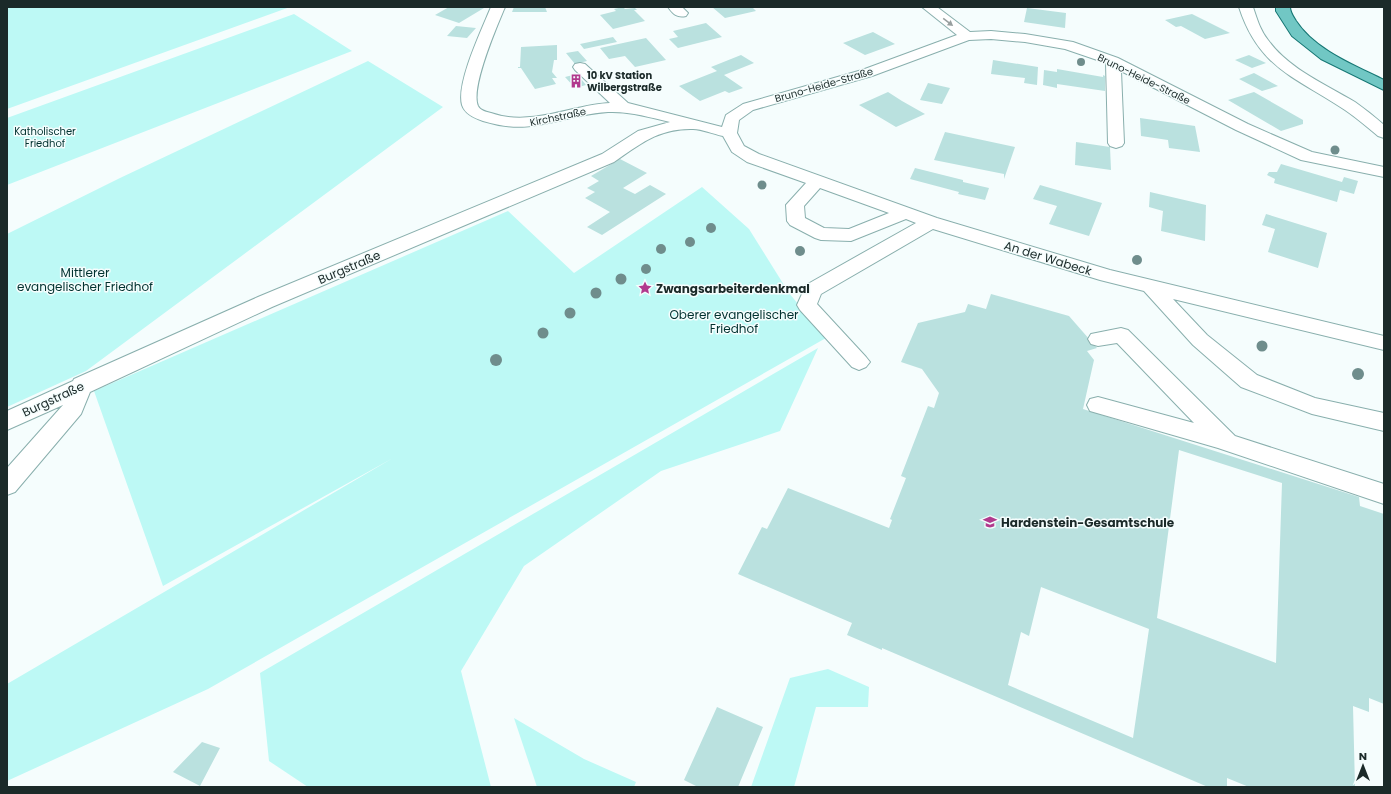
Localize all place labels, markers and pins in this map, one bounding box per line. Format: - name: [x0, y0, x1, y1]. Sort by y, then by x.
- place label: 10 kV Station Wilbergstraße: [587, 68, 662, 95]
- building icon: 10 kV Station Wilbergstraße: [568, 73, 584, 89]
- place icon: Zwangsarbeiterdenkmal: [637, 280, 653, 296]
- place label: Zwangsarbeiterdenkmal: [656, 280, 810, 297]
- school or university icon: Hardenstein-Gesamtschule: [982, 514, 998, 530]
- place label: Hardenstein-Gesamtschule: [1001, 514, 1175, 531]

